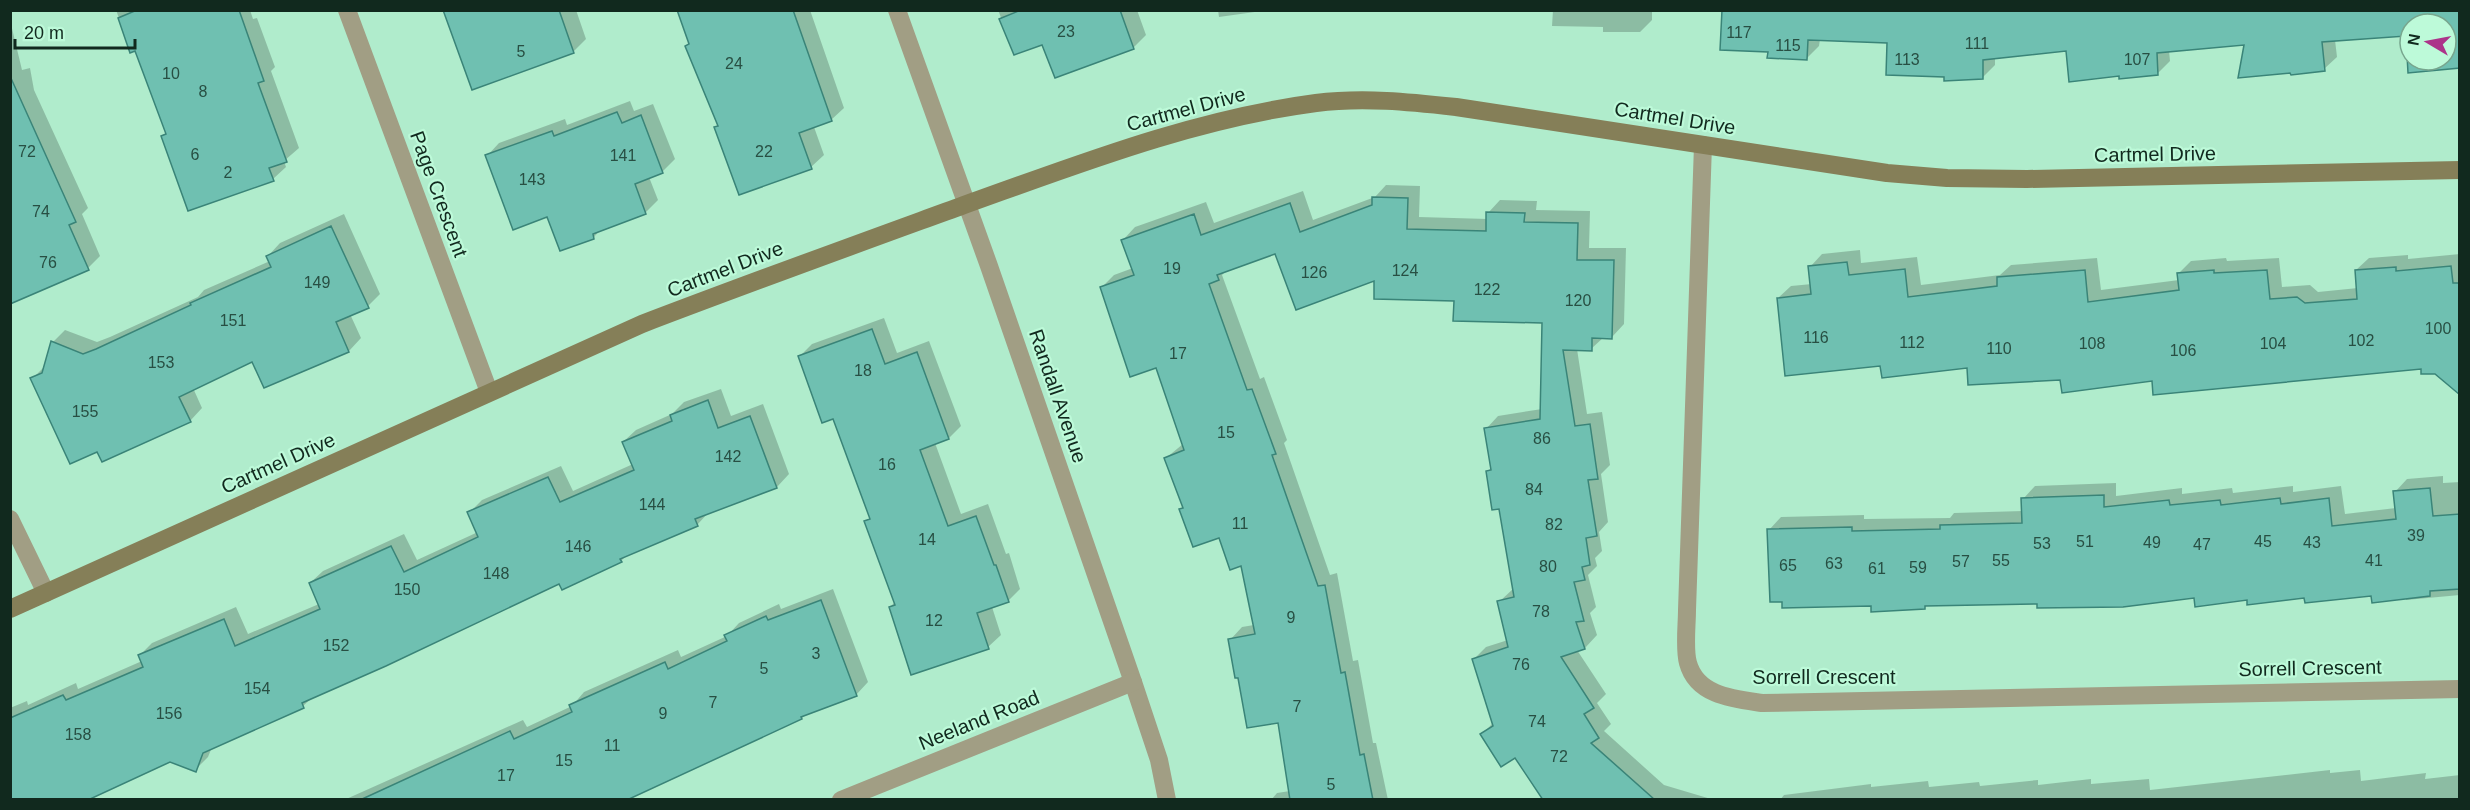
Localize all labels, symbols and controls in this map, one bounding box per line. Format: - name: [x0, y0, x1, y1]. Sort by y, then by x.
- scale bar: [15, 12, 135, 50]
- north arrow: [2398, 12, 2458, 72]
- text: 20 m: [24, 23, 64, 43]
- house number: 23: [1057, 23, 1075, 40]
- house number: 117: [1726, 24, 1752, 41]
- text: N: [2404, 32, 2423, 47]
- house number: 111: [1965, 35, 1989, 52]
- house number: 115: [1775, 37, 1801, 54]
- house number: 5: [517, 43, 526, 60]
- house number: 113: [1894, 51, 1920, 68]
- house number: 107: [2124, 51, 2150, 68]
- house number: 24: [725, 55, 743, 72]
- house number: 10: [162, 65, 180, 82]
- house number: 8: [199, 83, 208, 100]
- street label: Cartmel Drive: [1124, 83, 1248, 135]
- street label: Cartmel Drive: [1613, 98, 1737, 138]
- street label: Page Crescent: [406, 128, 472, 260]
- street label: Cartmel Drive: [2094, 142, 2216, 166]
- house number: 72: [18, 143, 36, 160]
- house number: 22: [755, 143, 773, 160]
- house number: 6: [191, 146, 200, 163]
- house number: 141: [610, 147, 636, 164]
- house number: 2: [224, 164, 233, 181]
- house number: 143: [519, 171, 545, 188]
- house number: 74: [32, 203, 50, 220]
- street label: Cartmel Drive: [664, 237, 786, 301]
- house number: 76: [39, 254, 57, 271]
- house number: 19: [1163, 260, 1181, 277]
- house number: 124: [1392, 262, 1418, 279]
- house number: 126: [1301, 264, 1327, 281]
- house number: 149: [304, 274, 330, 291]
- house number: 122: [1474, 281, 1500, 298]
- house number: 120: [1565, 292, 1591, 309]
- house number: 151: [220, 312, 246, 329]
- house number: 100: [2425, 320, 2451, 337]
- street label: Randall Avenue: [1025, 326, 1091, 466]
- house number: 116: [1803, 329, 1829, 346]
- house number: 102: [2348, 332, 2374, 349]
- house number: 112: [1899, 334, 1925, 351]
- house number: 108: [2079, 335, 2105, 352]
- house number: 104: [2260, 335, 2286, 352]
- house number: 110: [1986, 340, 2012, 357]
- house number: 106: [2170, 342, 2196, 359]
- house number: 17: [1169, 345, 1187, 362]
- house number: 153: [148, 354, 174, 371]
- house number: 18: [854, 362, 872, 379]
- house number: 155: [72, 403, 98, 420]
- house number: 15: [1217, 424, 1235, 441]
- street label: Cartmel Drive: [218, 428, 338, 498]
- house number: 86: [1533, 430, 1551, 447]
- house number: 142: [715, 448, 741, 465]
- house number: 16: [878, 456, 896, 473]
- house number: 84: [1525, 481, 1543, 498]
- house number: 144: [639, 496, 665, 513]
- house number: 11: [1232, 515, 1248, 532]
- house number: 82: [1545, 516, 1563, 533]
- house number: 39: [2407, 527, 2425, 544]
- house number: 14: [918, 531, 936, 548]
- house number: 51: [2076, 533, 2094, 550]
- house number: 45: [2254, 533, 2272, 550]
- house number: 49: [2143, 534, 2161, 551]
- house number: 43: [2303, 534, 2321, 551]
- house number: 53: [2033, 535, 2051, 552]
- house number: 47: [2193, 536, 2211, 553]
- house number: 146: [565, 538, 591, 555]
- house number: 55: [1992, 552, 2010, 569]
- house number: 41: [2365, 552, 2383, 569]
- house number: 57: [1952, 553, 1970, 570]
- house number: 63: [1825, 555, 1843, 572]
- house number: 65: [1779, 557, 1797, 574]
- house number: 80: [1539, 558, 1557, 575]
- house number: 59: [1909, 559, 1927, 576]
- house number: 61: [1868, 560, 1886, 577]
- house number: 148: [483, 565, 509, 582]
- house number: 150: [394, 581, 420, 598]
- house number: 78: [1532, 603, 1550, 620]
- house number: 9: [1287, 609, 1296, 626]
- house number: 12: [925, 612, 943, 629]
- house number: 152: [323, 637, 349, 654]
- house number: 3: [812, 645, 821, 662]
- house number: 76: [1512, 656, 1530, 673]
- street label: Sorrell Crescent: [2238, 656, 2382, 680]
- house number: 5: [760, 660, 769, 677]
- street label: Sorrell Crescent: [1752, 666, 1896, 688]
- house number: 154: [244, 680, 270, 697]
- street label: Neeland Road: [916, 686, 1042, 754]
- house number: 7: [709, 694, 718, 711]
- house number: 7: [1293, 698, 1302, 715]
- house number: 156: [156, 705, 182, 722]
- house number: 9: [659, 705, 668, 722]
- house number: 74: [1528, 713, 1546, 730]
- house number: 158: [65, 726, 91, 743]
- house number: 11: [604, 737, 620, 754]
- house number: 72: [1550, 748, 1568, 765]
- house number: 15: [555, 752, 573, 769]
- house number: 17: [497, 767, 515, 784]
- house number: 5: [1327, 776, 1336, 793]

